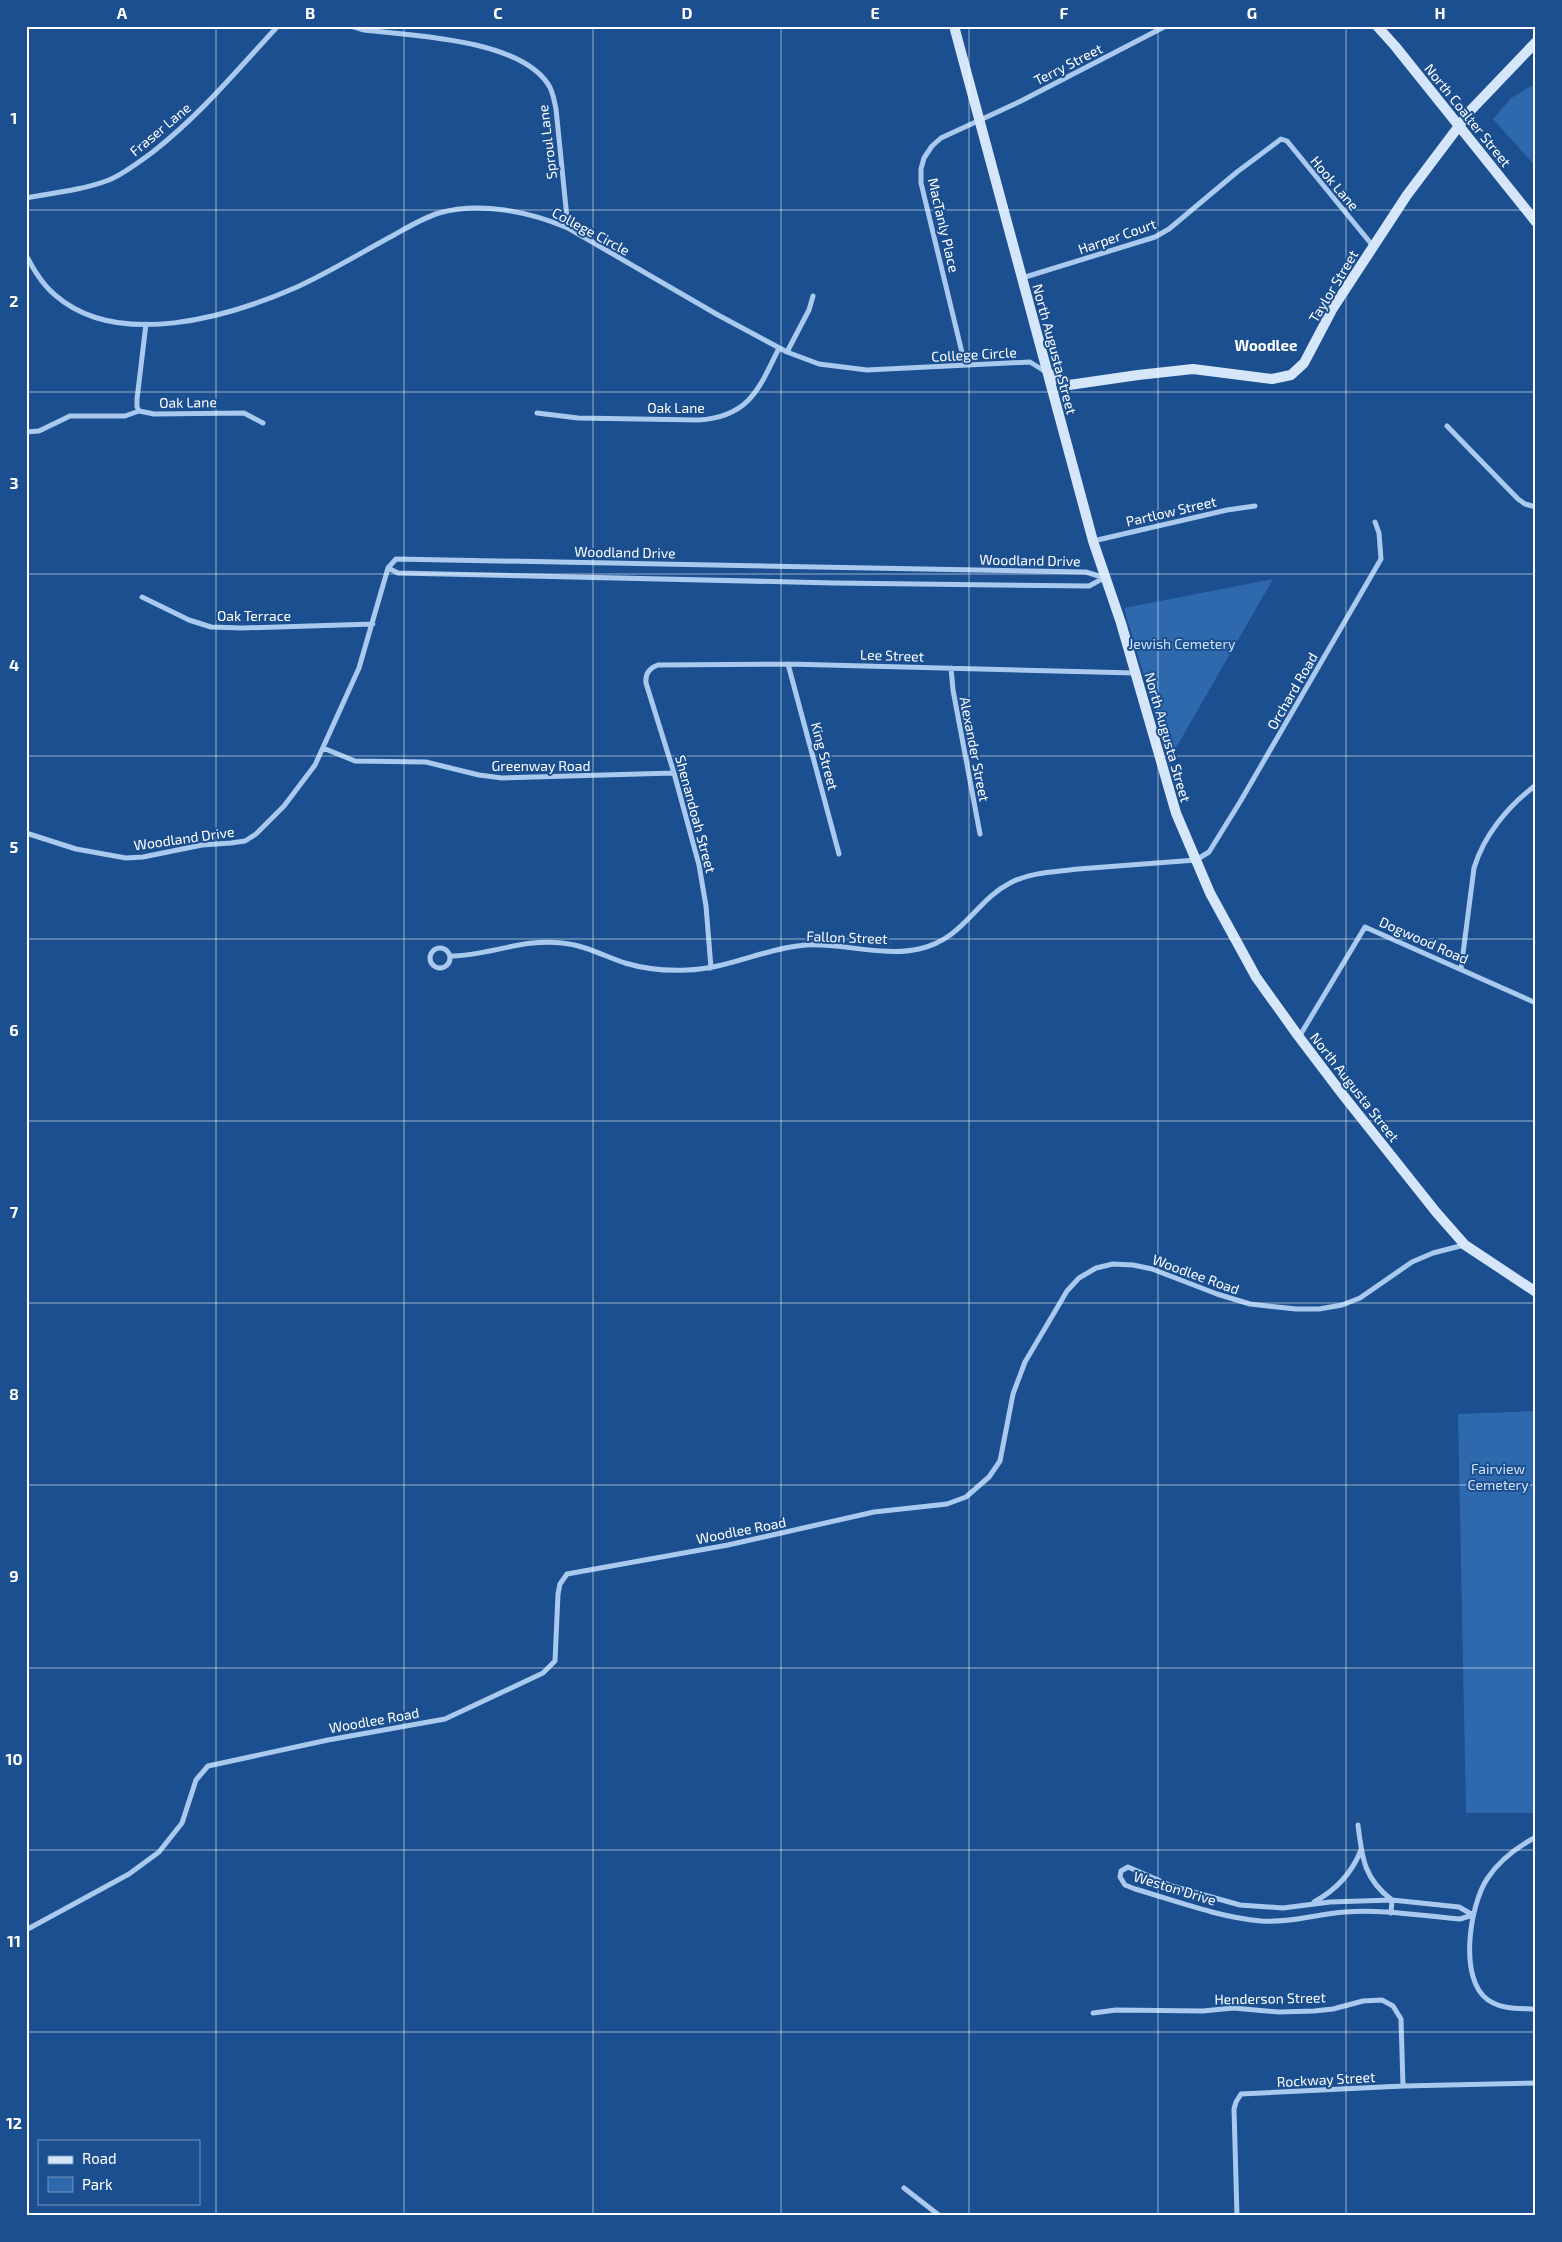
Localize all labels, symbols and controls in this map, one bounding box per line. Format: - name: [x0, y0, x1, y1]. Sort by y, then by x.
- text: A: [117, 3, 128, 22]
- text: B: [305, 3, 315, 22]
- text: C: [493, 3, 503, 22]
- text: D: [682, 3, 693, 22]
- text: E: [870, 3, 880, 22]
- text: F: [1060, 3, 1069, 22]
- text: G: [1247, 3, 1257, 22]
- text: H: [1434, 3, 1446, 22]
- street label: Terry Street: [1031, 40, 1105, 88]
- street label: North Coalter Street: [1421, 60, 1515, 170]
- street label: Fraser Lane: [126, 99, 194, 159]
- street label: Sproul Lane: [534, 104, 560, 180]
- text: 1: [11, 108, 17, 127]
- street label: Hook Lane: [1307, 152, 1363, 214]
- street label: MacTanly Place: [925, 176, 963, 274]
- street label: College Circle: [549, 203, 633, 259]
- street label: Harper Court: [1076, 215, 1158, 257]
- street label: Taylor Street: [1305, 247, 1361, 325]
- street label: North Augusta Street: [1029, 282, 1081, 416]
- text: 2: [9, 291, 19, 310]
- district label: Woodlee: [1235, 336, 1297, 354]
- street label: College Circle: [931, 343, 1017, 365]
- street label: Oak Lane: [159, 393, 217, 411]
- street label: Oak Lane: [647, 399, 705, 416]
- text: 3: [9, 473, 19, 492]
- street label: Partlow Street: [1124, 492, 1218, 530]
- street label: Woodland Drive: [574, 543, 676, 561]
- street label: Woodland Drive: [979, 551, 1081, 569]
- street label: Oak Terrace: [217, 607, 291, 624]
- park label: Jewish Cemetery: [1129, 635, 1236, 652]
- street label: Lee Street: [860, 645, 924, 665]
- street label: Orchard Road: [1263, 649, 1321, 733]
- text: 4: [9, 655, 19, 674]
- street label: North Augusta Street: [1141, 670, 1195, 804]
- street label: Alexander Street: [956, 695, 994, 803]
- street label: King Street: [808, 720, 842, 792]
- street label: Shenandoah Street: [672, 753, 720, 875]
- street label: Greenway Road: [491, 757, 591, 774]
- street label: Woodland Drive: [133, 823, 235, 853]
- text: 5: [10, 837, 19, 856]
- street label: Dogwood Road: [1377, 913, 1471, 967]
- street label: Fallon Street: [806, 927, 888, 947]
- text: 6: [9, 1020, 19, 1039]
- street label: North Augusta Street: [1307, 1029, 1403, 1145]
- text: 7: [10, 1202, 19, 1221]
- street label: Woodlee Road: [1150, 1250, 1242, 1298]
- text: 8: [9, 1384, 19, 1403]
- park label: Fairview Cemetery: [1467, 1460, 1529, 1493]
- street label: Woodlee Road: [694, 1513, 788, 1547]
- text: 9: [9, 1566, 19, 1585]
- street label: Woodlee Road: [327, 1704, 421, 1736]
- text: 10: [5, 1749, 23, 1768]
- street label: Weston Drive: [1132, 1867, 1218, 1909]
- text: 11: [7, 1931, 21, 1950]
- street label: Henderson Street: [1214, 1989, 1326, 2007]
- street label: Rockway Street: [1276, 2068, 1376, 2090]
- text: 12: [6, 2113, 22, 2132]
- legend: [38, 2140, 200, 2204]
- text: Road: [82, 2149, 117, 2167]
- text: Park: [82, 2175, 113, 2193]

